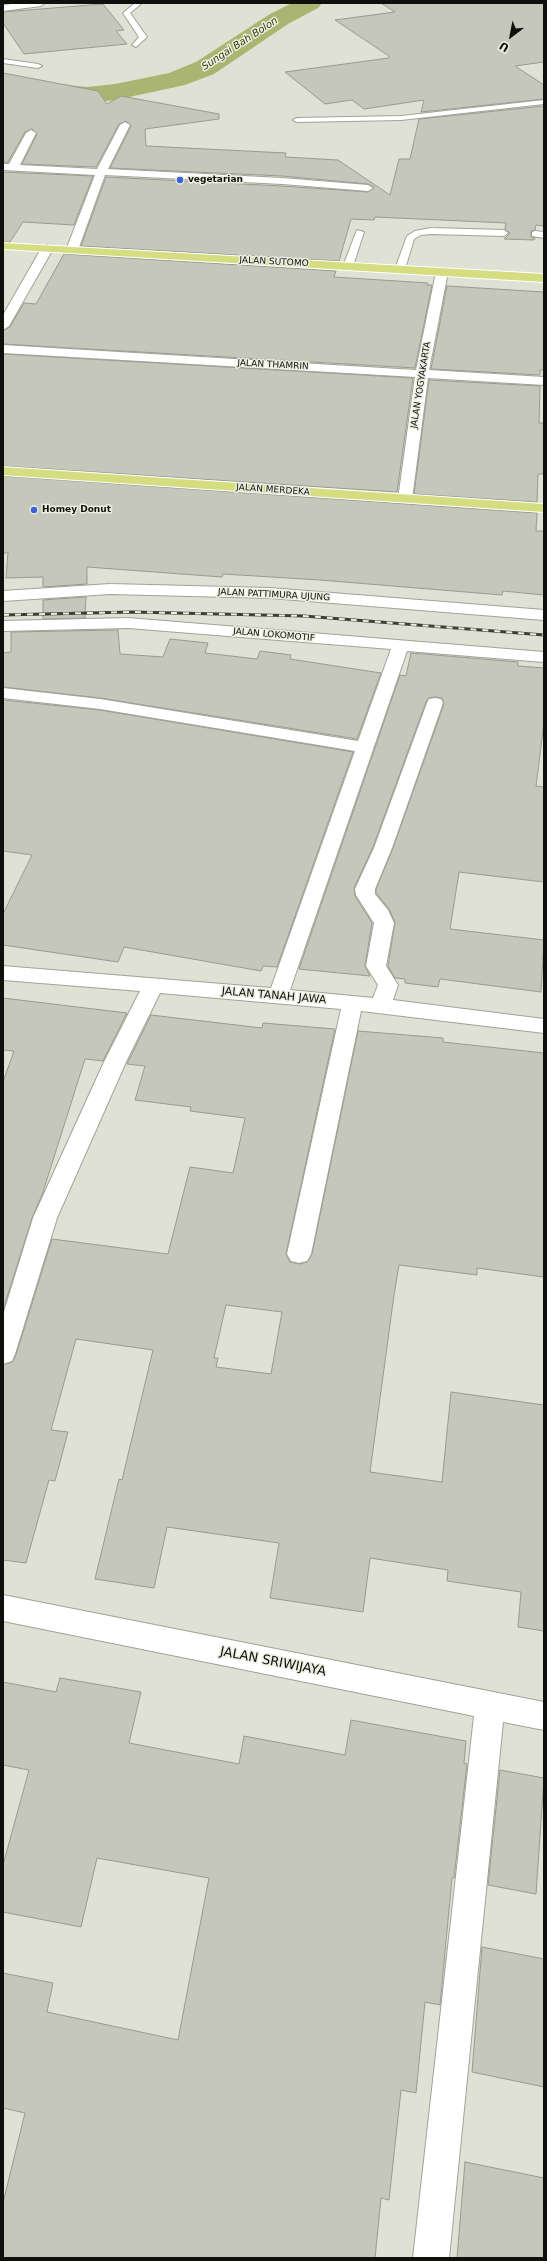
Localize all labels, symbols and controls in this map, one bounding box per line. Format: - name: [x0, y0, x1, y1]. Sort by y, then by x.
- water label: Sungai Bah Bolon: [200, 15, 280, 73]
- north arrow: [491, 16, 531, 56]
- text: U: [497, 39, 512, 54]
- marker: vegetarian: [175, 175, 185, 185]
- place label: vegetarian: [188, 175, 243, 185]
- street label: JALAN SUTOMO: [239, 255, 309, 269]
- street label: JALAN YOGYAKARTA: [409, 341, 433, 429]
- street label: JALAN THAMRIN: [237, 358, 309, 372]
- street label: JALAN MERDEKA: [236, 482, 310, 498]
- marker: Homey Donut: [29, 505, 39, 515]
- place label: Homey Donut: [42, 505, 111, 515]
- street label: JALAN PATTIMURA UJUNG: [218, 587, 330, 603]
- street label: JALAN LOKOMOTIF: [233, 626, 315, 644]
- street label: JALAN TANAH JAWA: [221, 985, 327, 1007]
- street label: JALAN SRIWIJAYA: [219, 1644, 327, 1680]

